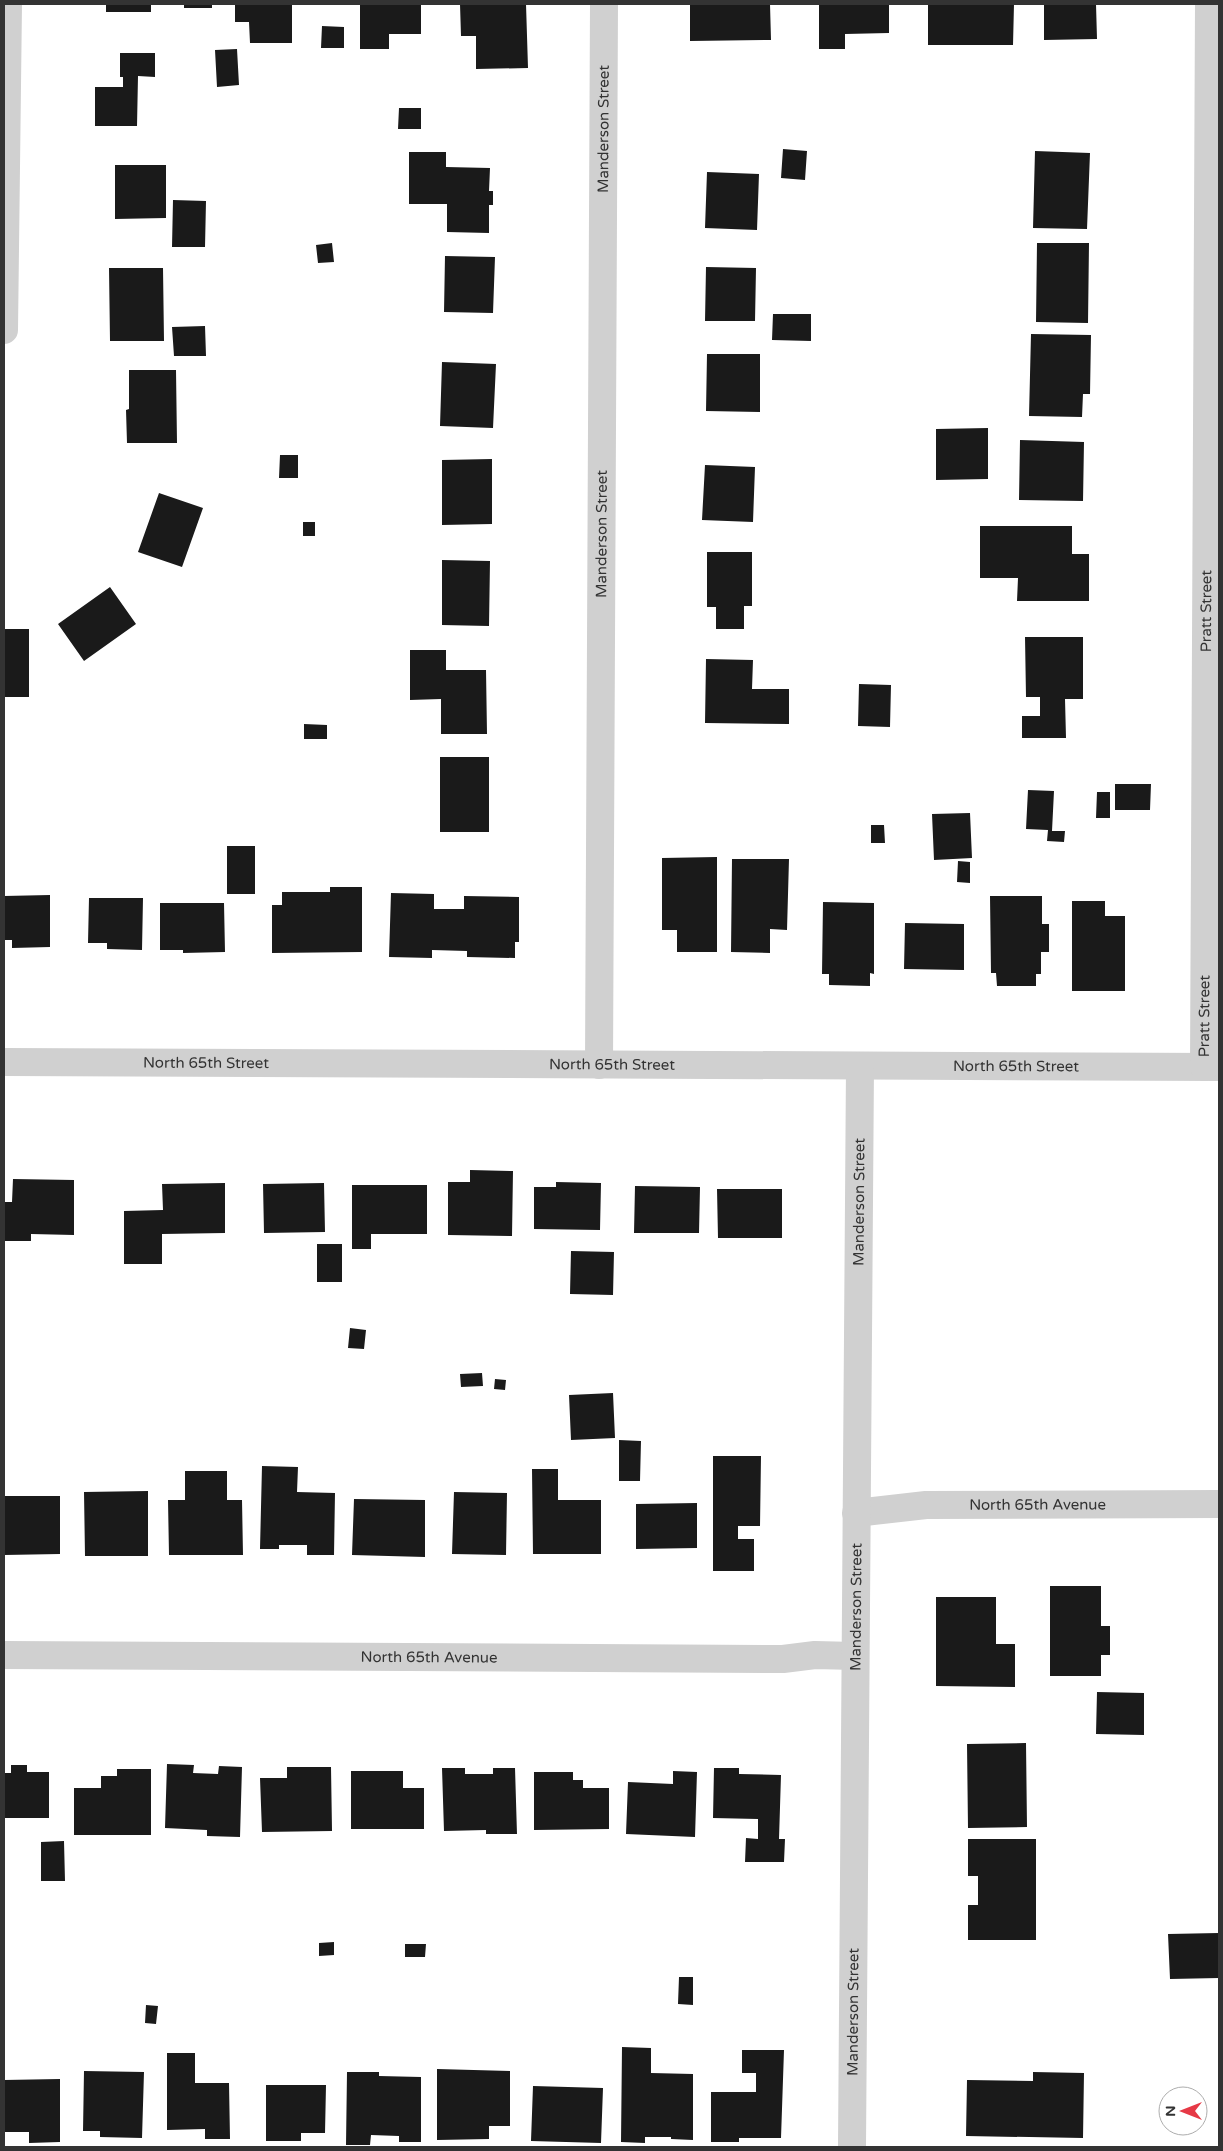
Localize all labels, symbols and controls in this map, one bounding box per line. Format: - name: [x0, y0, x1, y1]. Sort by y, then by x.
- street label: Manderson Street: [594, 65, 613, 193]
- street label: Manderson Street: [592, 470, 611, 598]
- street label: Pratt Street: [1197, 570, 1215, 652]
- street label: Pratt Street: [1195, 975, 1213, 1057]
- street label: North 65th Street: [143, 1054, 269, 1072]
- street label: North 65th Street: [549, 1055, 675, 1074]
- street label: North 65th Street: [953, 1057, 1079, 1075]
- street label: Manderson Street: [850, 1138, 868, 1266]
- street label: North 65th Avenue: [969, 1495, 1106, 1514]
- street label: Manderson Street: [847, 1543, 865, 1671]
- street label: North 65th Avenue: [361, 1648, 497, 1667]
- street label: Manderson Street: [844, 1948, 862, 2076]
- north arrow: [1158, 2086, 1208, 2136]
- text: N: [1162, 2105, 1179, 2117]

